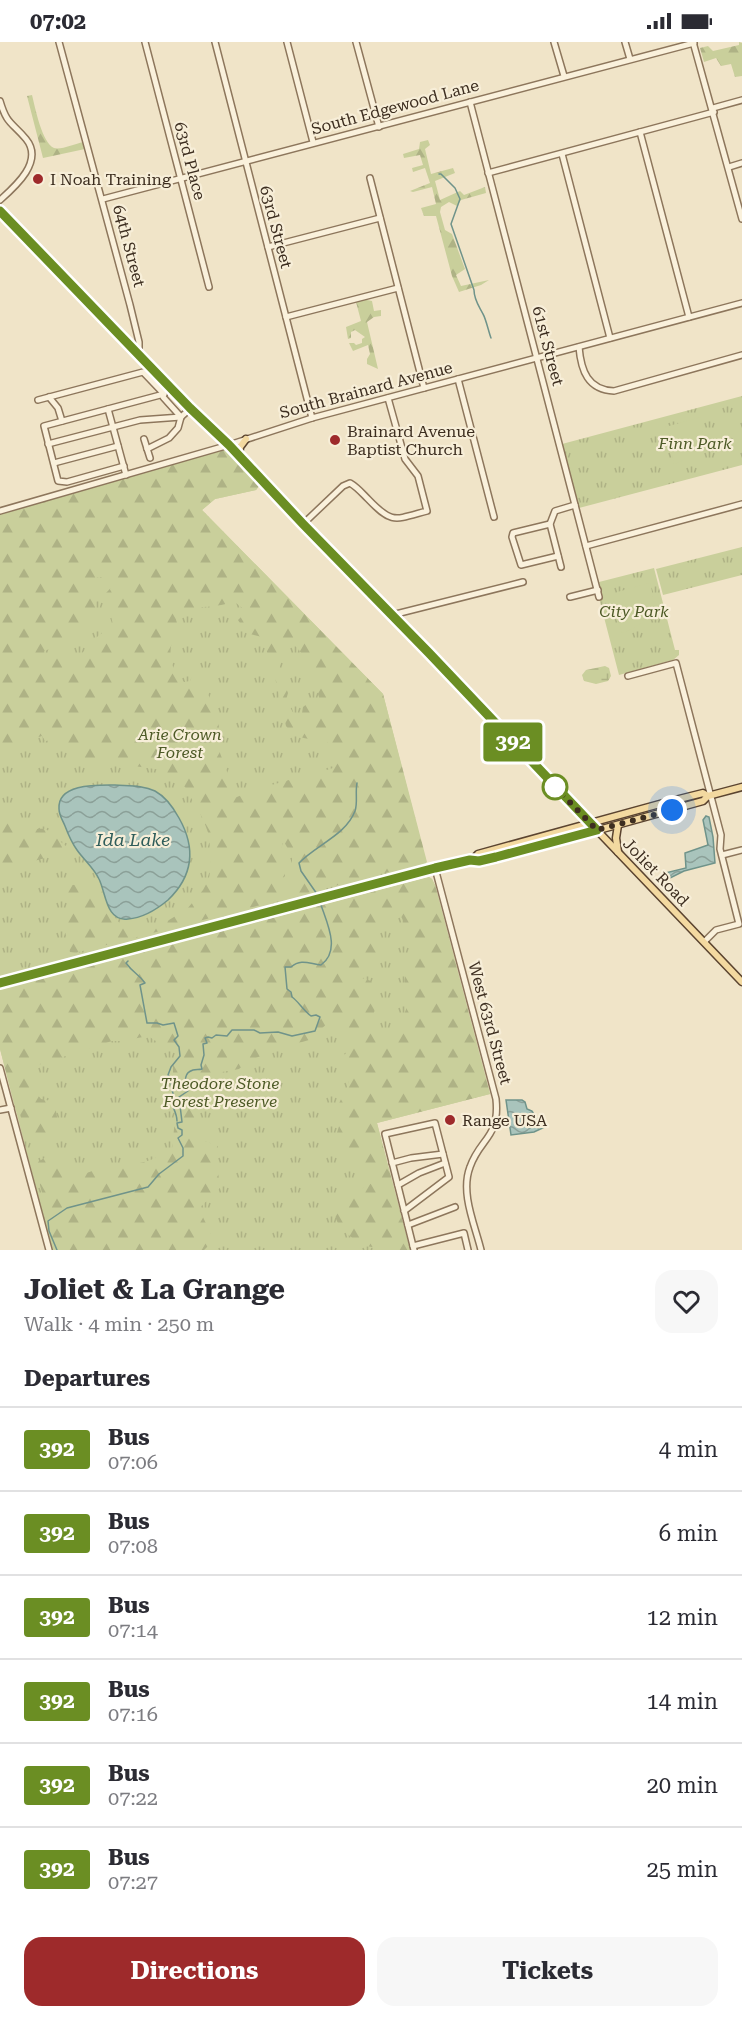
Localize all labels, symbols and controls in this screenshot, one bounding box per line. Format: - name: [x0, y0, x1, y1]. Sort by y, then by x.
- text: 07:02: [30, 9, 86, 34]
- street label: South Edgewood Lane: [309, 75, 481, 139]
- street label: 63rd Place: [170, 120, 210, 202]
- place label: I Noah Training: [50, 170, 172, 189]
- marker: I Noah Training: [31, 172, 45, 186]
- street label: 63rd Street: [256, 184, 296, 270]
- street label: 64th Street: [109, 203, 149, 289]
- street label: 61st Street: [528, 304, 568, 388]
- street label: South Brainard Avenue: [277, 358, 455, 422]
- place label: Brainard Avenue Baptist Church: [347, 422, 475, 459]
- marker: Brainard Avenue Baptist Church: [328, 433, 342, 447]
- park label: Finn Park: [657, 434, 732, 453]
- park label: City Park: [599, 602, 669, 621]
- line badge: 392: [478, 722, 548, 762]
- park label: Arie Crown Forest: [137, 725, 222, 762]
- text: 392: [495, 730, 531, 754]
- unlabelled marker: [542, 774, 568, 800]
- your location: [657, 795, 687, 825]
- water label: Ida Lake: [95, 829, 170, 850]
- street label: Joliet Road: [619, 834, 693, 910]
- street label: West 63rd Street: [464, 959, 516, 1087]
- park label: Theodore Stone Forest Preserve: [161, 1074, 279, 1111]
- place label: Range USA: [462, 1111, 548, 1130]
- marker: Range USA: [443, 1113, 457, 1127]
- button: heart: [655, 1270, 718, 1333]
- text: Joliet & La Grange: [24, 1273, 285, 1306]
- text: Walk · 4 min · 250 m: [24, 1312, 214, 1336]
- text: Departures: [24, 1366, 150, 1391]
- text: Bus: [108, 1425, 150, 1450]
- text: 392: [39, 1437, 75, 1461]
- text: 4 min: [659, 1437, 718, 1462]
- text: 07:06: [108, 1450, 158, 1474]
- text: Bus: [108, 1509, 150, 1534]
- text: 392: [39, 1521, 75, 1545]
- text: 6 min: [659, 1521, 718, 1546]
- text: 07:08: [108, 1534, 158, 1558]
- text: Bus: [108, 1593, 150, 1618]
- text: 392: [39, 1605, 75, 1629]
- text: 12 min: [647, 1605, 718, 1630]
- text: 07:14: [108, 1618, 158, 1642]
- text: Bus: [108, 1677, 150, 1702]
- text: 392: [39, 1689, 75, 1713]
- text: 14 min: [647, 1689, 718, 1714]
- text: 07:16: [108, 1702, 158, 1726]
- text: Bus: [108, 1761, 150, 1786]
- text: 392: [39, 1773, 75, 1797]
- text: 20 min: [647, 1773, 718, 1798]
- text: 07:22: [108, 1786, 158, 1810]
- text: Bus: [108, 1845, 150, 1870]
- text: 392: [39, 1857, 75, 1881]
- text: 25 min: [647, 1857, 718, 1882]
- text: 07:27: [108, 1870, 158, 1894]
- button: Directions: [24, 1937, 365, 2006]
- button: Tickets: [377, 1937, 718, 2006]

